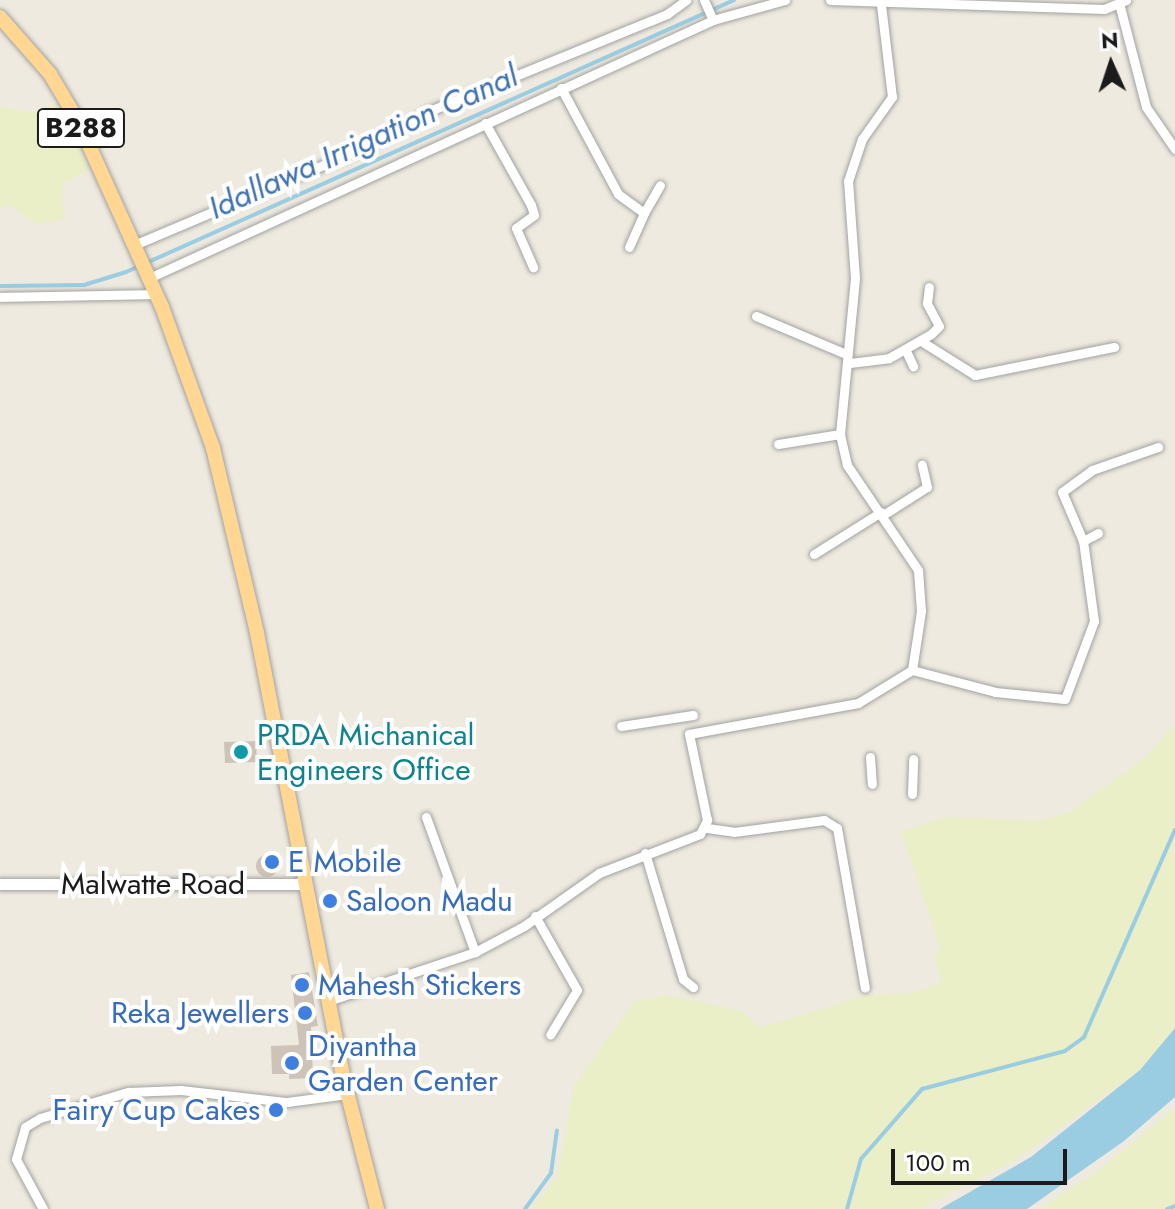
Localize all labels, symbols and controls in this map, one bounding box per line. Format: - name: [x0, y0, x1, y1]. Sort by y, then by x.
- north arrow: [1071, 24, 1151, 104]
- text: N: [1100, 24, 1119, 56]
- water label: Idallawa Irrigation Canal: [203, 57, 523, 227]
- road number: B288: [35, 104, 127, 152]
- place label: PRDA Michanical Engineers Office: [257, 717, 474, 788]
- marker: PRDA Michanical Engineers Office: [232, 743, 250, 761]
- place label: E Mobile: [288, 844, 401, 880]
- marker: E Mobile: [263, 853, 281, 871]
- street label: Malwatte Road: [61, 866, 245, 902]
- place label: Saloon Madu: [346, 883, 513, 919]
- marker: Saloon Madu: [321, 892, 339, 910]
- place label: Mahesh Stickers: [318, 967, 521, 1003]
- marker: Mahesh Stickers: [293, 976, 311, 994]
- place label: Reka Jewellers: [111, 995, 289, 1031]
- marker: Reka Jewellers: [296, 1004, 314, 1022]
- place label: Diyantha Garden Center: [308, 1028, 498, 1098]
- marker: Diyantha Garden Center: [283, 1054, 301, 1072]
- place label: Fairy Cup Cakes: [53, 1092, 260, 1128]
- marker: Fairy Cup Cakes: [267, 1101, 285, 1119]
- scale bar: [895, 1133, 1071, 1183]
- text: 100 m: [905, 1145, 971, 1180]

